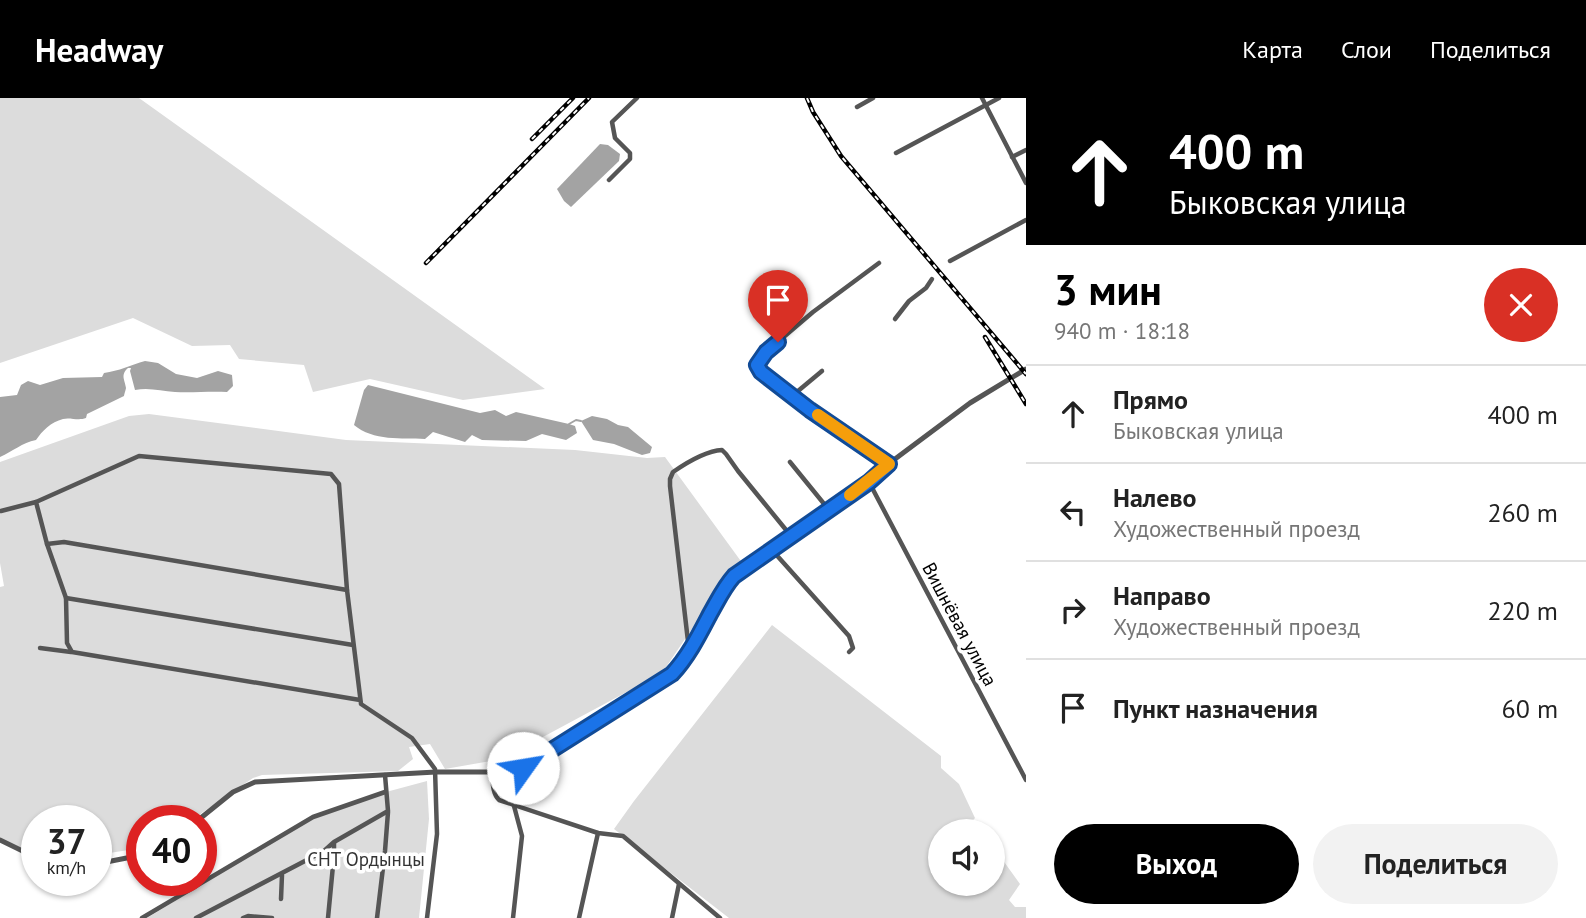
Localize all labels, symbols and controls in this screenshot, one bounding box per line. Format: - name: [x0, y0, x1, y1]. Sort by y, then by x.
- text: Headway: [35, 28, 163, 71]
- text: Карта: [1242, 34, 1303, 65]
- text: Слои: [1341, 34, 1392, 65]
- text: Поделиться: [1430, 34, 1551, 65]
- text: 400 m: [1169, 119, 1304, 183]
- icon: ahead: [1054, 126, 1145, 217]
- text: Быковская улица: [1169, 181, 1407, 223]
- text: 3 мин: [1054, 262, 1162, 317]
- button: close: [1484, 268, 1558, 342]
- pin: [748, 270, 808, 342]
- icon: arrive: [759, 281, 797, 319]
- text: 940 m · 18:18: [1054, 316, 1190, 345]
- text: Прямо: [1113, 383, 1188, 416]
- icon: ahead: [1054, 395, 1092, 433]
- text: 400 m: [1487, 398, 1558, 431]
- text: Быковская улица: [1113, 416, 1284, 445]
- text: Налево: [1113, 481, 1197, 514]
- icon: left: [1054, 493, 1092, 531]
- text: 260 m: [1487, 496, 1558, 529]
- text: Художественный проезд: [1113, 514, 1360, 543]
- street label: Вишнёвая улица: [917, 558, 1003, 690]
- text: Направо: [1113, 579, 1211, 612]
- icon: right: [1054, 591, 1092, 629]
- text: 220 m: [1487, 594, 1558, 627]
- text: Художественный проезд: [1113, 612, 1360, 641]
- icon: arrive: [1054, 689, 1092, 727]
- text: Пункт назначения: [1113, 692, 1318, 725]
- text: 60 m: [1502, 692, 1558, 725]
- position arrow: [486, 731, 560, 805]
- speed limit sign: 40: [126, 805, 217, 896]
- text: 37: [47, 818, 86, 864]
- map controls: [928, 819, 1005, 896]
- button: sound: [928, 819, 1005, 896]
- button: Выход: [1054, 824, 1299, 904]
- button: Поделиться: [1313, 824, 1558, 904]
- park label: СНТ Ордынцы: [307, 847, 425, 871]
- text: km/h: [47, 856, 86, 879]

